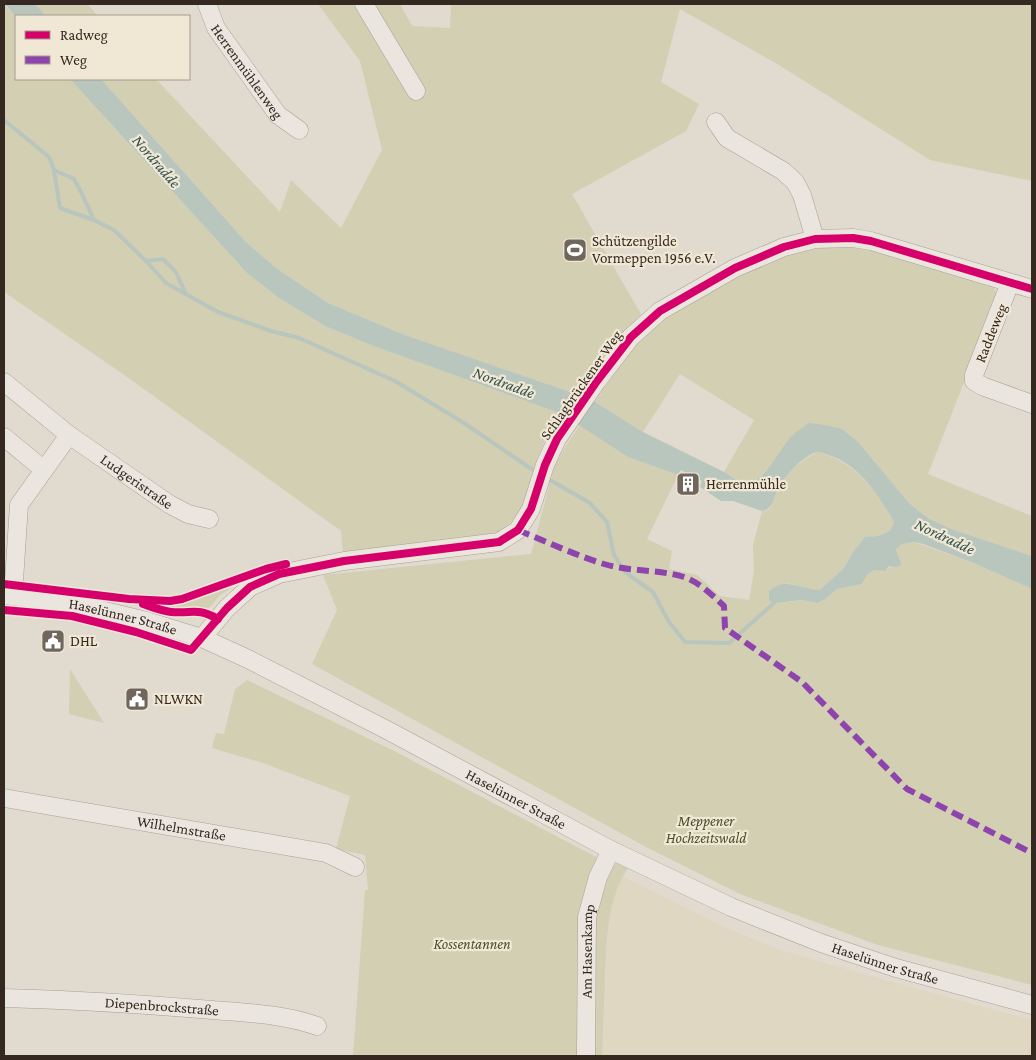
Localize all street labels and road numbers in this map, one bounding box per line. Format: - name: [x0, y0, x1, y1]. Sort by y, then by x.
- street label: Herrenmühlenweg: [208, 21, 286, 123]
- street label: Raddeweg: [972, 301, 1011, 365]
- street label: Schlagbrückener Weg: [537, 327, 626, 443]
- street label: Ludgeristraße: [97, 451, 176, 512]
- street label: Haselünner Straße: [68, 595, 179, 638]
- street label: Haselünner Straße: [463, 766, 569, 833]
- street label: Wilhelmstraße: [136, 813, 227, 844]
- street label: Am Hasenkamp: [578, 902, 599, 998]
- street label: Haselünner Straße: [830, 939, 941, 987]
- street label: Diepenbrockstraße: [104, 994, 220, 1019]

